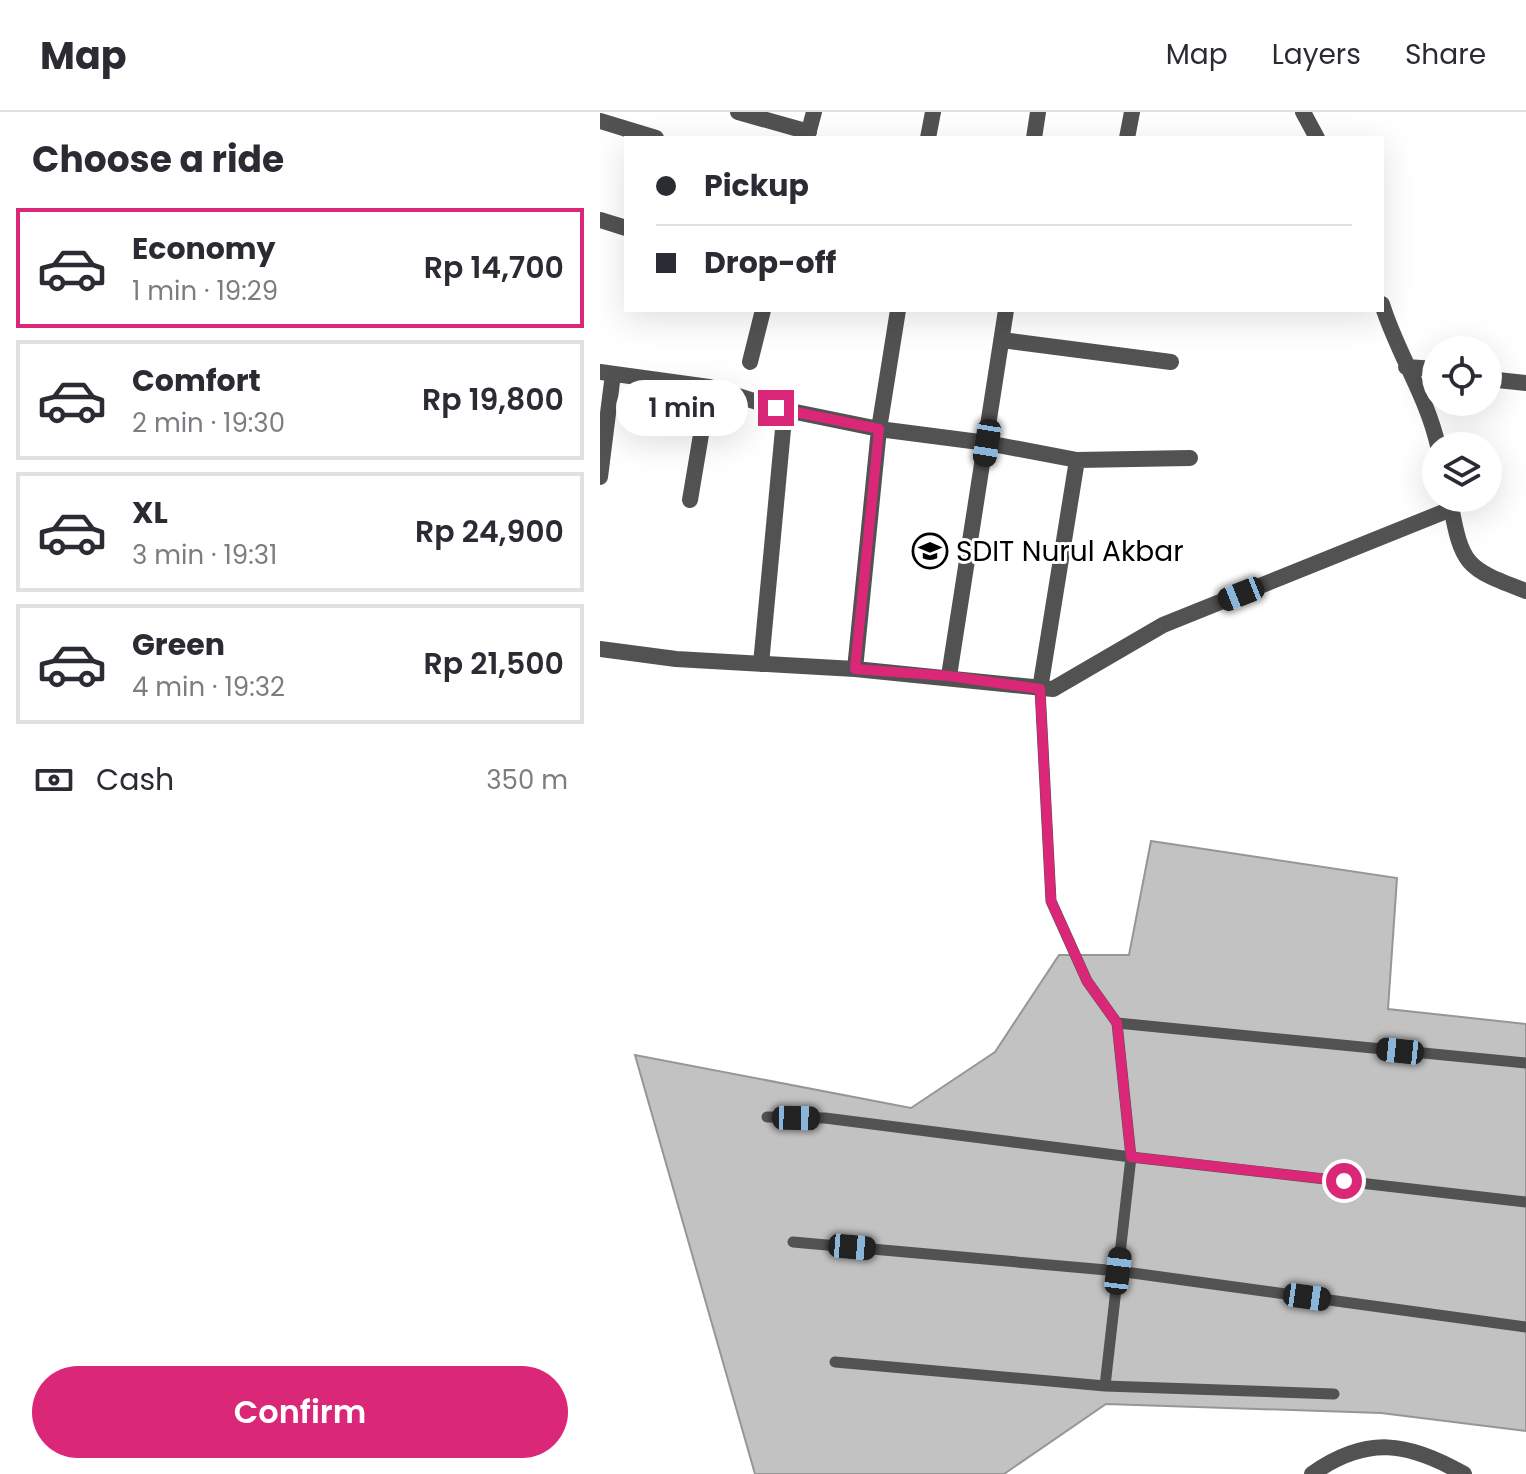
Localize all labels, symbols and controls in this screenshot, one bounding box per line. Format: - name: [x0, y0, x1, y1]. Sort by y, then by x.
- text: Map: [40, 29, 127, 82]
- text: Map: [1166, 35, 1228, 74]
- text: Layers: [1272, 35, 1361, 74]
- text: Share: [1405, 35, 1486, 74]
- text: Choose a ride: [32, 134, 284, 185]
- text: Pickup: [704, 164, 809, 207]
- text: Economy: [132, 227, 276, 270]
- icon: car: [36, 232, 108, 304]
- text: Drop-off: [704, 241, 836, 284]
- text: Rp 14,700: [424, 246, 564, 289]
- text: 1 min · 19:29: [132, 273, 278, 309]
- map controls: [1422, 336, 1502, 512]
- button: locate: [1422, 336, 1502, 416]
- text: Comfort: [132, 359, 261, 402]
- icon: car: [36, 364, 108, 436]
- text: Rp 19,800: [422, 378, 564, 421]
- callout: 1 min: [616, 380, 748, 436]
- text: 1 min: [648, 390, 716, 426]
- route end: [758, 390, 794, 426]
- text: 2 min · 19:30: [132, 405, 285, 441]
- car: [971, 417, 1003, 469]
- button: layers: [1422, 432, 1502, 512]
- text: XL: [132, 491, 168, 534]
- icon: car: [36, 496, 108, 568]
- text: Rp 24,900: [415, 510, 564, 553]
- school or university icon: SDIT Nurul Akbar: [911, 532, 949, 570]
- place label: SDIT Nurul Akbar: [956, 532, 1184, 571]
- text: 3 min · 19:31: [132, 537, 277, 573]
- car: [1214, 574, 1268, 614]
- text: Green: [132, 623, 225, 666]
- icon: car: [36, 628, 108, 700]
- text: Rp 21,500: [424, 642, 564, 685]
- text: 4 min · 19:32: [132, 669, 285, 705]
- icon: cash: [32, 758, 76, 802]
- text: Cash: [96, 758, 174, 801]
- text: 350 m: [486, 762, 568, 798]
- car: [1375, 1037, 1425, 1065]
- car: [772, 1106, 820, 1130]
- route start: [1326, 1163, 1362, 1199]
- car: [827, 1233, 877, 1261]
- car: [1103, 1246, 1133, 1296]
- car: [1282, 1282, 1332, 1312]
- button: Confirm: [32, 1366, 568, 1458]

